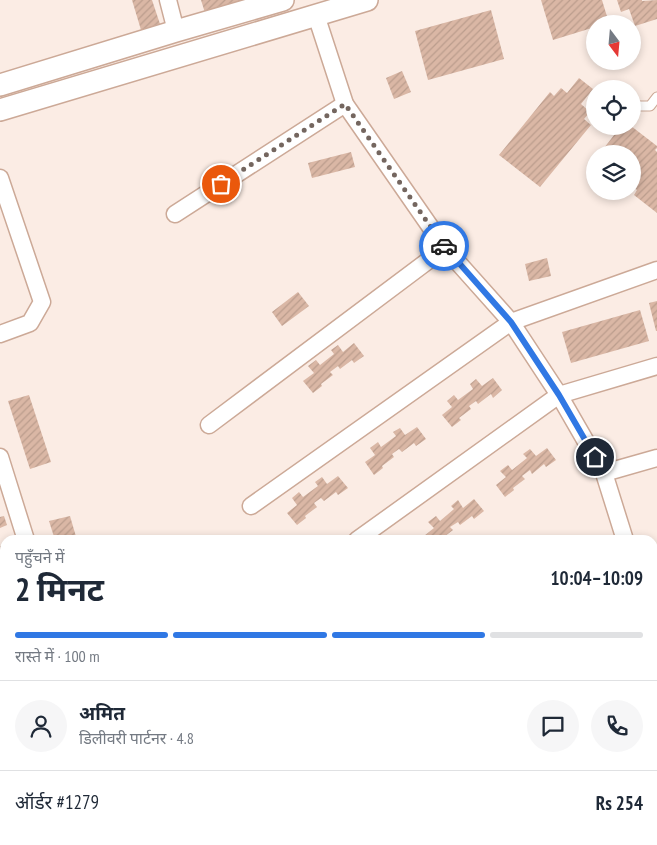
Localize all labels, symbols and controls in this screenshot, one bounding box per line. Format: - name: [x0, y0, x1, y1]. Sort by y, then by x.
- north arrow: [586, 15, 641, 70]
- map controls: [586, 15, 641, 200]
- button: locate: [586, 80, 641, 135]
- button: layers: [586, 145, 641, 200]
- pin: [200, 163, 242, 205]
- icon: bag: [207, 170, 235, 198]
- courier: [419, 221, 469, 271]
- icon: car: [430, 232, 458, 260]
- pin: [574, 436, 616, 478]
- icon: home: [581, 443, 609, 471]
- text: पहुँचने में: [15, 547, 65, 567]
- text: 10:04–10:09: [550, 566, 643, 590]
- text: 2 मिनट: [15, 568, 104, 610]
- text: रास्ते में · 100 m: [15, 646, 100, 666]
- button: person: [15, 700, 67, 752]
- button: chat: [527, 700, 579, 752]
- button: phone: [591, 700, 643, 752]
- text: अमित: [79, 701, 125, 725]
- text: डिलीवरी पार्टनर · 4.8: [79, 728, 194, 748]
- text: ऑर्डर #1279: [15, 790, 99, 814]
- text: Rs 254: [596, 791, 643, 815]

